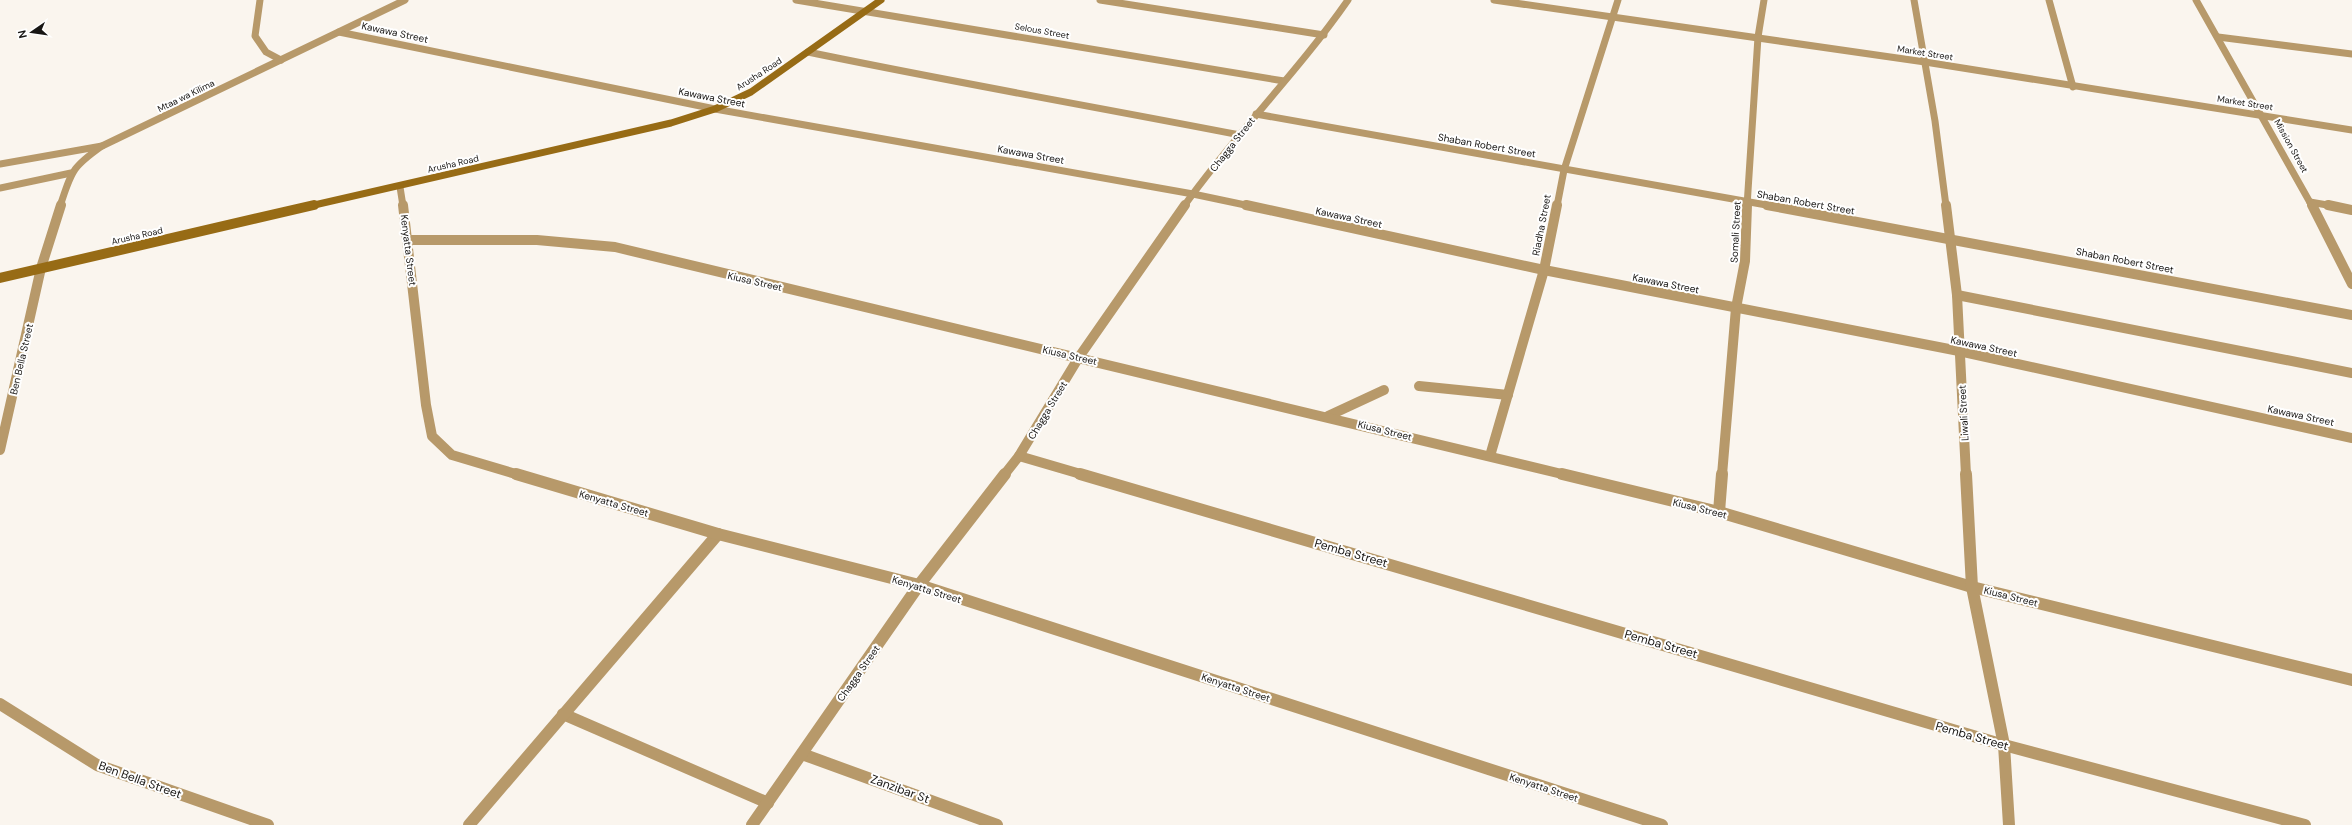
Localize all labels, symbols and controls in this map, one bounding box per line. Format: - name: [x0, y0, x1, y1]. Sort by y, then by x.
- north arrow: [12, 12, 52, 52]
- street label: Kawawa Street: [360, 19, 429, 46]
- street label: Selous Street: [1014, 20, 1071, 42]
- text: N: [15, 29, 30, 40]
- street label: Market Street: [1896, 43, 1954, 63]
- street label: Arusha Road: [734, 55, 785, 93]
- street label: Mtaa wa Kilima: [156, 77, 216, 115]
- street label: Kawawa Street: [677, 85, 746, 110]
- street label: Market Street: [2216, 93, 2274, 113]
- street label: Chagga Street: [1207, 114, 1258, 174]
- street label: Mission Street: [2271, 117, 2311, 175]
- street label: Shaban Robert Street: [1437, 130, 1537, 161]
- street label: Kawawa Street: [996, 142, 1065, 167]
- street label: Arusha Road: [426, 152, 480, 176]
- street label: Shaban Robert Street: [1756, 187, 1856, 218]
- street label: Riadha Street: [1529, 193, 1554, 257]
- street label: Somali Street: [1727, 201, 1744, 263]
- street label: Kawawa Street: [1314, 204, 1383, 231]
- street label: Kenyatta Street: [398, 214, 419, 286]
- street label: Arusha Road: [110, 224, 164, 248]
- street label: Shaban Robert Street: [2075, 245, 2175, 276]
- street label: Kiusa Street: [726, 269, 783, 294]
- street label: Kawawa Street: [1631, 271, 1700, 296]
- street label: Ben Bella Street: [7, 322, 36, 396]
- street label: Kawawa Street: [1949, 333, 2018, 360]
- street label: Kiusa Street: [1041, 343, 1098, 368]
- street label: Chagga Street: [1025, 379, 1070, 442]
- street label: Liwali Street: [1956, 385, 1971, 441]
- street label: Kawawa Street: [2266, 402, 2335, 429]
- street label: Kiusa Street: [1356, 417, 1413, 444]
- street label: Kenyatta Street: [578, 487, 650, 520]
- street label: Kiusa Street: [1671, 495, 1728, 522]
- street label: Pemba Street: [1313, 535, 1390, 571]
- street label: Kenyatta Street: [891, 573, 963, 606]
- street label: Kiusa Street: [1982, 583, 2039, 610]
- street label: Pemba Street: [1623, 626, 1700, 662]
- street label: Chagga Street: [834, 642, 883, 704]
- street label: Kenyatta Street: [1200, 670, 1272, 705]
- street label: Pemba Street: [1934, 718, 2011, 754]
- street label: Ben Bella Street: [96, 758, 184, 803]
- street label: Kenyatta Street: [1508, 770, 1580, 805]
- street label: Zanzibar St: [868, 771, 932, 807]

